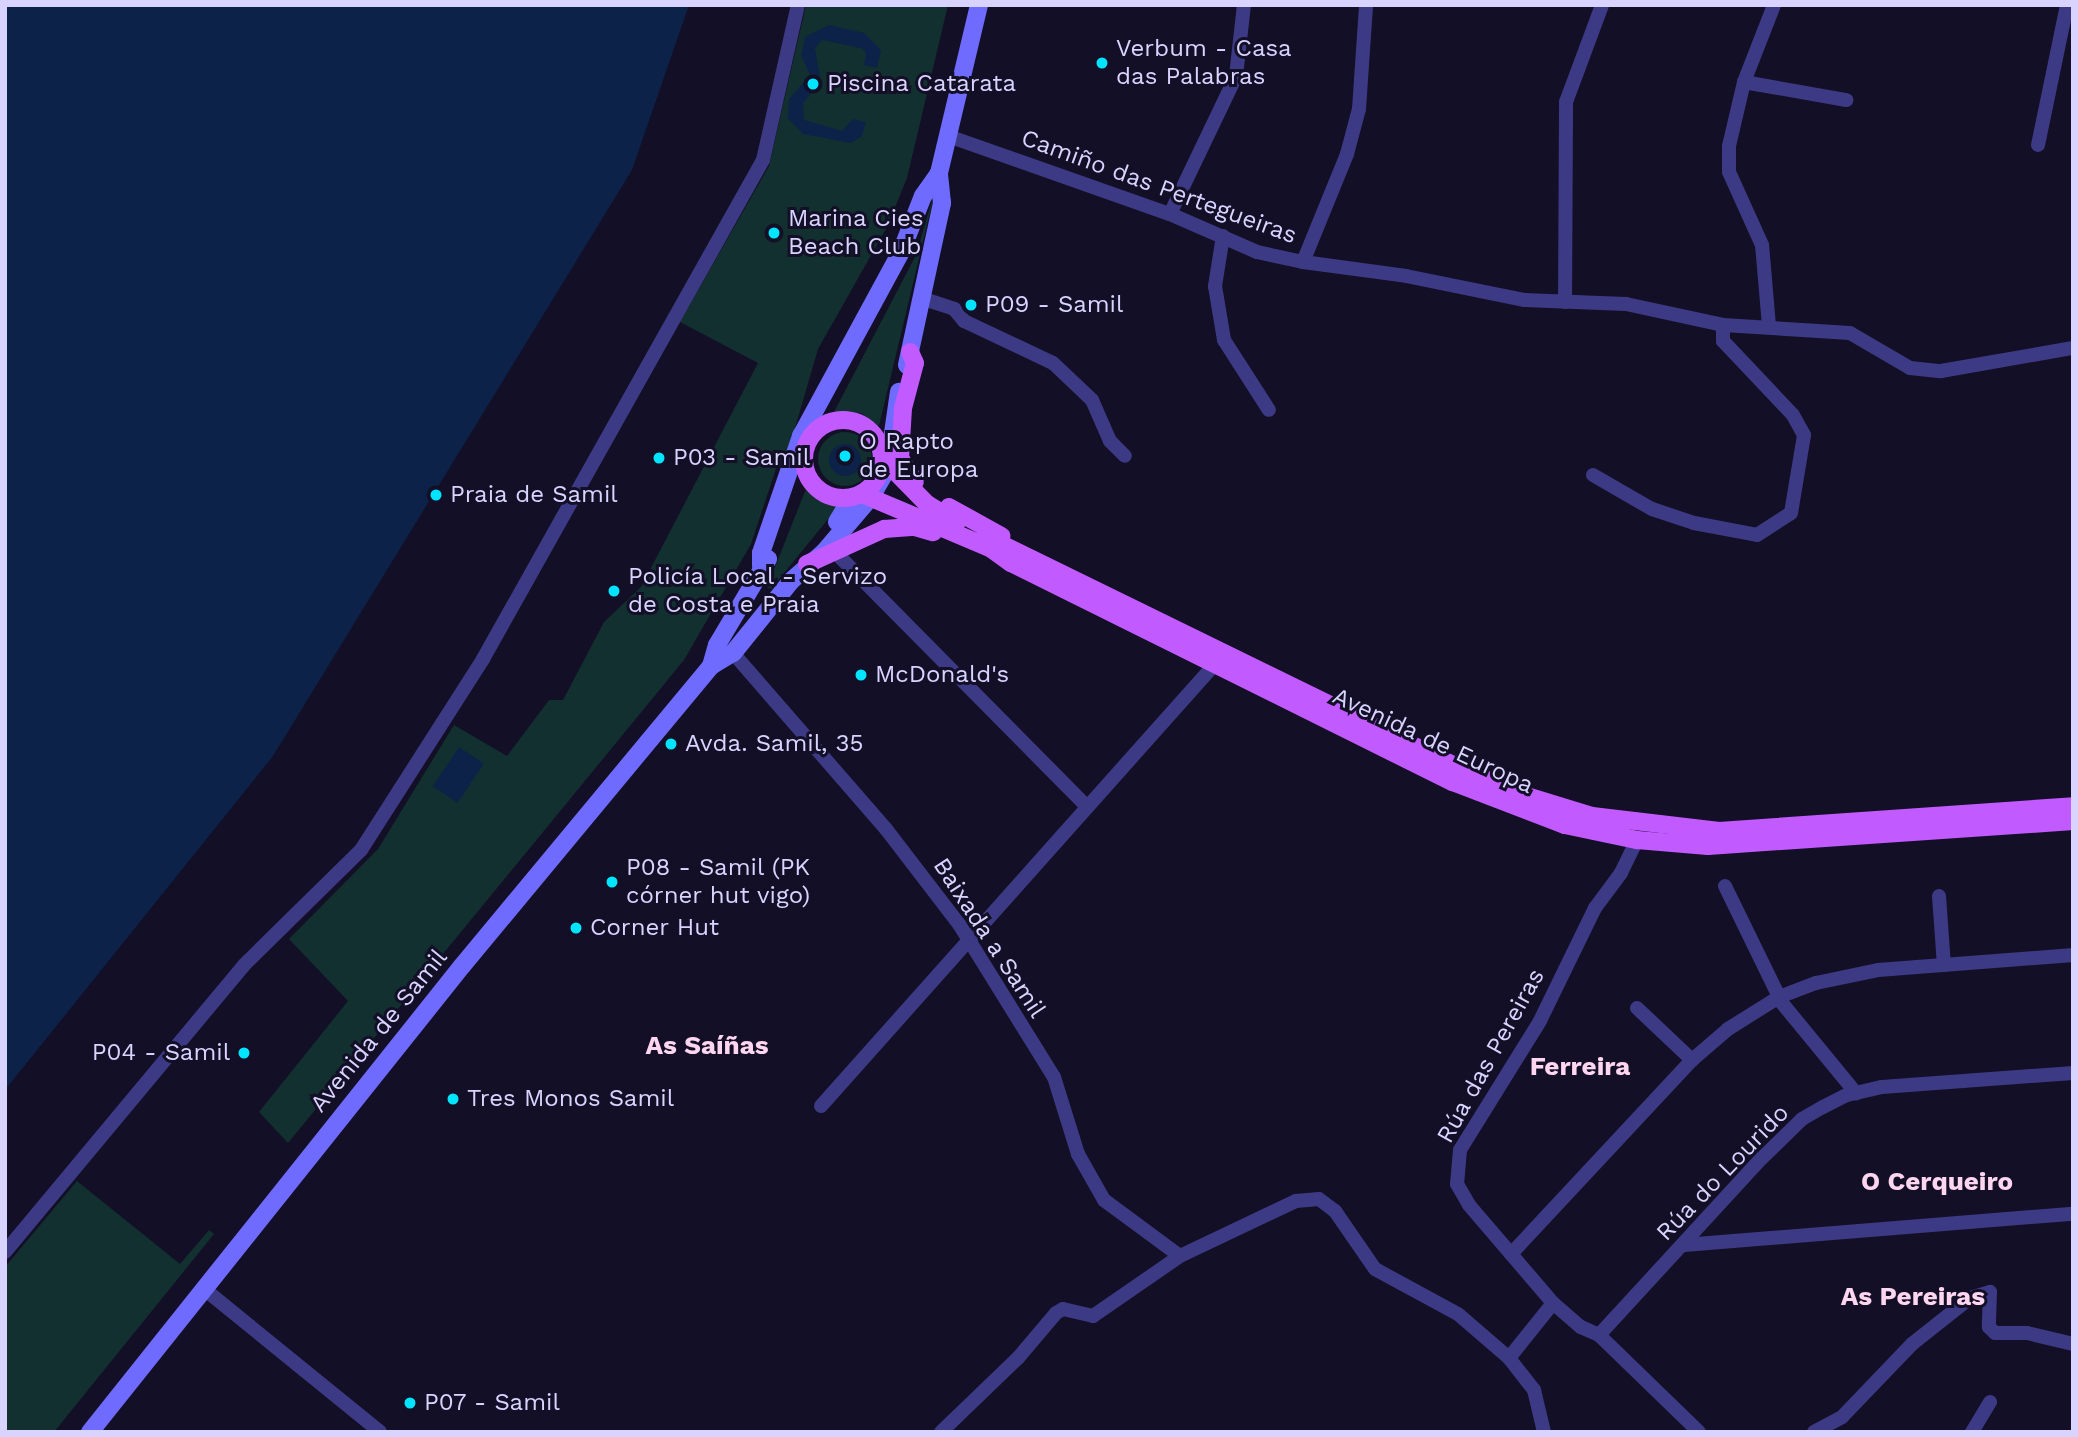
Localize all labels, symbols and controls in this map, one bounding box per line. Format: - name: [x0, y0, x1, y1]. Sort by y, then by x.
- place label: Verbum - Casa das Palabras: [1116, 35, 1292, 91]
- marker: Verbum - Casa das Palabras: [1094, 55, 1110, 71]
- place label: Piscina Catarata: [827, 70, 1017, 98]
- marker: Piscina Catarata: [805, 76, 821, 92]
- street label: Camiño das Pertegueiras: [1017, 124, 1301, 250]
- place label: Marina Cies Beach Club: [788, 205, 924, 261]
- marker: Marina Cies Beach Club: [766, 225, 782, 241]
- place label: P09 - Samil: [985, 291, 1123, 319]
- marker: P09 - Samil: [963, 297, 979, 313]
- place label: O Rapto de Europa: [859, 428, 978, 484]
- place label: P03 - Samil: [673, 444, 810, 472]
- marker: O Rapto de Europa: [837, 448, 853, 464]
- marker: P03 - Samil: [651, 450, 667, 466]
- place label: Praia de Samil: [450, 481, 618, 509]
- marker: Praia de Samil: [428, 487, 444, 503]
- place label: Policía Local - Servizo de Costa e Praia: [628, 563, 888, 619]
- marker: Policía Local - Servizo de Costa e Praia: [606, 583, 622, 599]
- place label: McDonald's: [875, 661, 1009, 689]
- marker: McDonald's: [853, 667, 869, 683]
- street label: Avenida de Europa: [1328, 682, 1538, 800]
- place label: Avda. Samil, 35: [685, 730, 864, 758]
- marker: Avda. Samil, 35: [663, 736, 679, 752]
- street label: Baixada a Samil: [926, 852, 1052, 1024]
- place label: P08 - Samil (PK córner hut vigo): [626, 854, 811, 910]
- marker: P08 - Samil (PK córner hut vigo): [604, 874, 620, 890]
- place label: Corner Hut: [590, 914, 720, 942]
- marker: Corner Hut: [568, 920, 584, 936]
- street label: Avenida de Samil: [304, 944, 454, 1118]
- street label: Rúa das Pereiras: [1431, 964, 1551, 1148]
- district label: As Saíñas: [645, 1030, 769, 1062]
- place label: P04 - Samil: [92, 1039, 230, 1067]
- marker: P04 - Samil: [236, 1045, 252, 1061]
- district label: Ferreira: [1530, 1051, 1630, 1083]
- place label: Tres Monos Samil: [467, 1085, 674, 1113]
- marker: Tres Monos Samil: [445, 1091, 461, 1107]
- street label: Rúa do Lourido: [1651, 1099, 1795, 1247]
- district label: O Cerqueiro: [1861, 1166, 2013, 1198]
- district label: As Pereiras: [1841, 1281, 1985, 1313]
- place label: P07 - Samil: [424, 1389, 560, 1417]
- marker: P07 - Samil: [402, 1395, 418, 1411]

